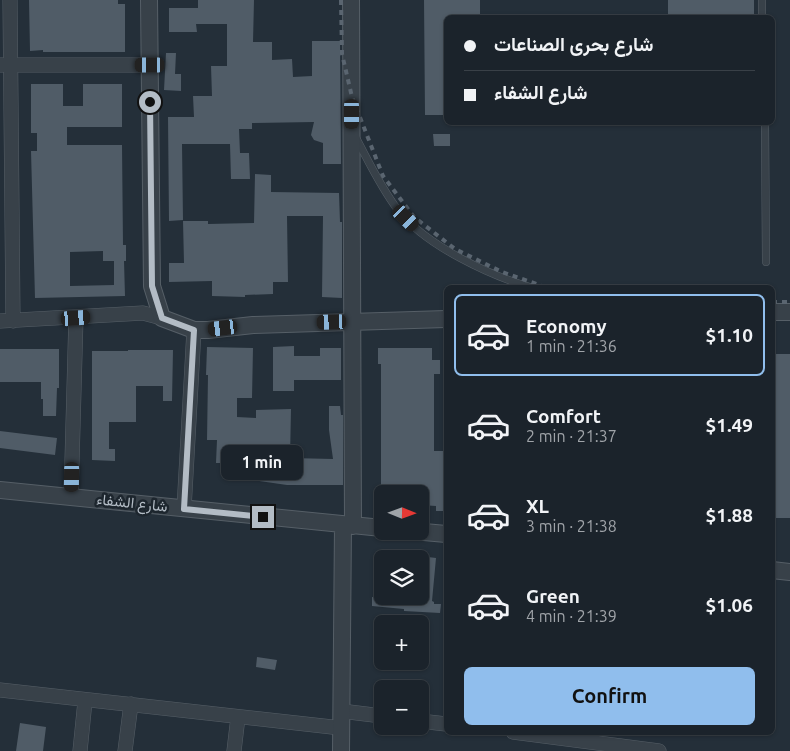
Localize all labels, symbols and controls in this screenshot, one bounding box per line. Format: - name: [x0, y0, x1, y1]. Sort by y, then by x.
- text: شارع بحرى الصناعات: [494, 33, 653, 55]
- car: [135, 58, 165, 73]
- text: شارع الشفاء: [494, 81, 587, 103]
- route start: [139, 91, 161, 113]
- car: [344, 99, 359, 129]
- car: [390, 202, 421, 234]
- car: [60, 309, 91, 327]
- icon: car: [466, 313, 511, 358]
- car: [316, 314, 347, 330]
- text: Economy: [526, 315, 607, 337]
- car: [207, 319, 238, 337]
- text: $1.10: [705, 324, 753, 346]
- text: 1 min · 21:36: [526, 337, 617, 355]
- icon: car: [466, 403, 511, 448]
- text: Comfort: [526, 405, 601, 427]
- text: $1.49: [705, 414, 753, 436]
- text: 2 min · 21:37: [526, 427, 617, 445]
- callout: 1 min: [222, 444, 304, 480]
- text: 1 min: [242, 453, 282, 471]
- car: [64, 462, 79, 492]
- north arrow: [374, 485, 429, 540]
- map controls: [374, 485, 429, 735]
- street label: شارع الشفاء: [95, 490, 169, 518]
- icon: car: [466, 493, 511, 538]
- text: XL: [526, 495, 549, 517]
- text: $1.88: [705, 504, 753, 526]
- route end: [252, 506, 274, 528]
- text: 3 min · 21:38: [526, 517, 617, 535]
- button: layers: [374, 550, 429, 605]
- icon: car: [466, 583, 511, 628]
- text: Green: [526, 585, 580, 607]
- text: $1.06: [705, 594, 753, 616]
- text: 4 min · 21:39: [526, 607, 617, 625]
- button: +: [374, 615, 429, 670]
- button: Confirm: [464, 667, 755, 725]
- button: −: [374, 680, 429, 735]

